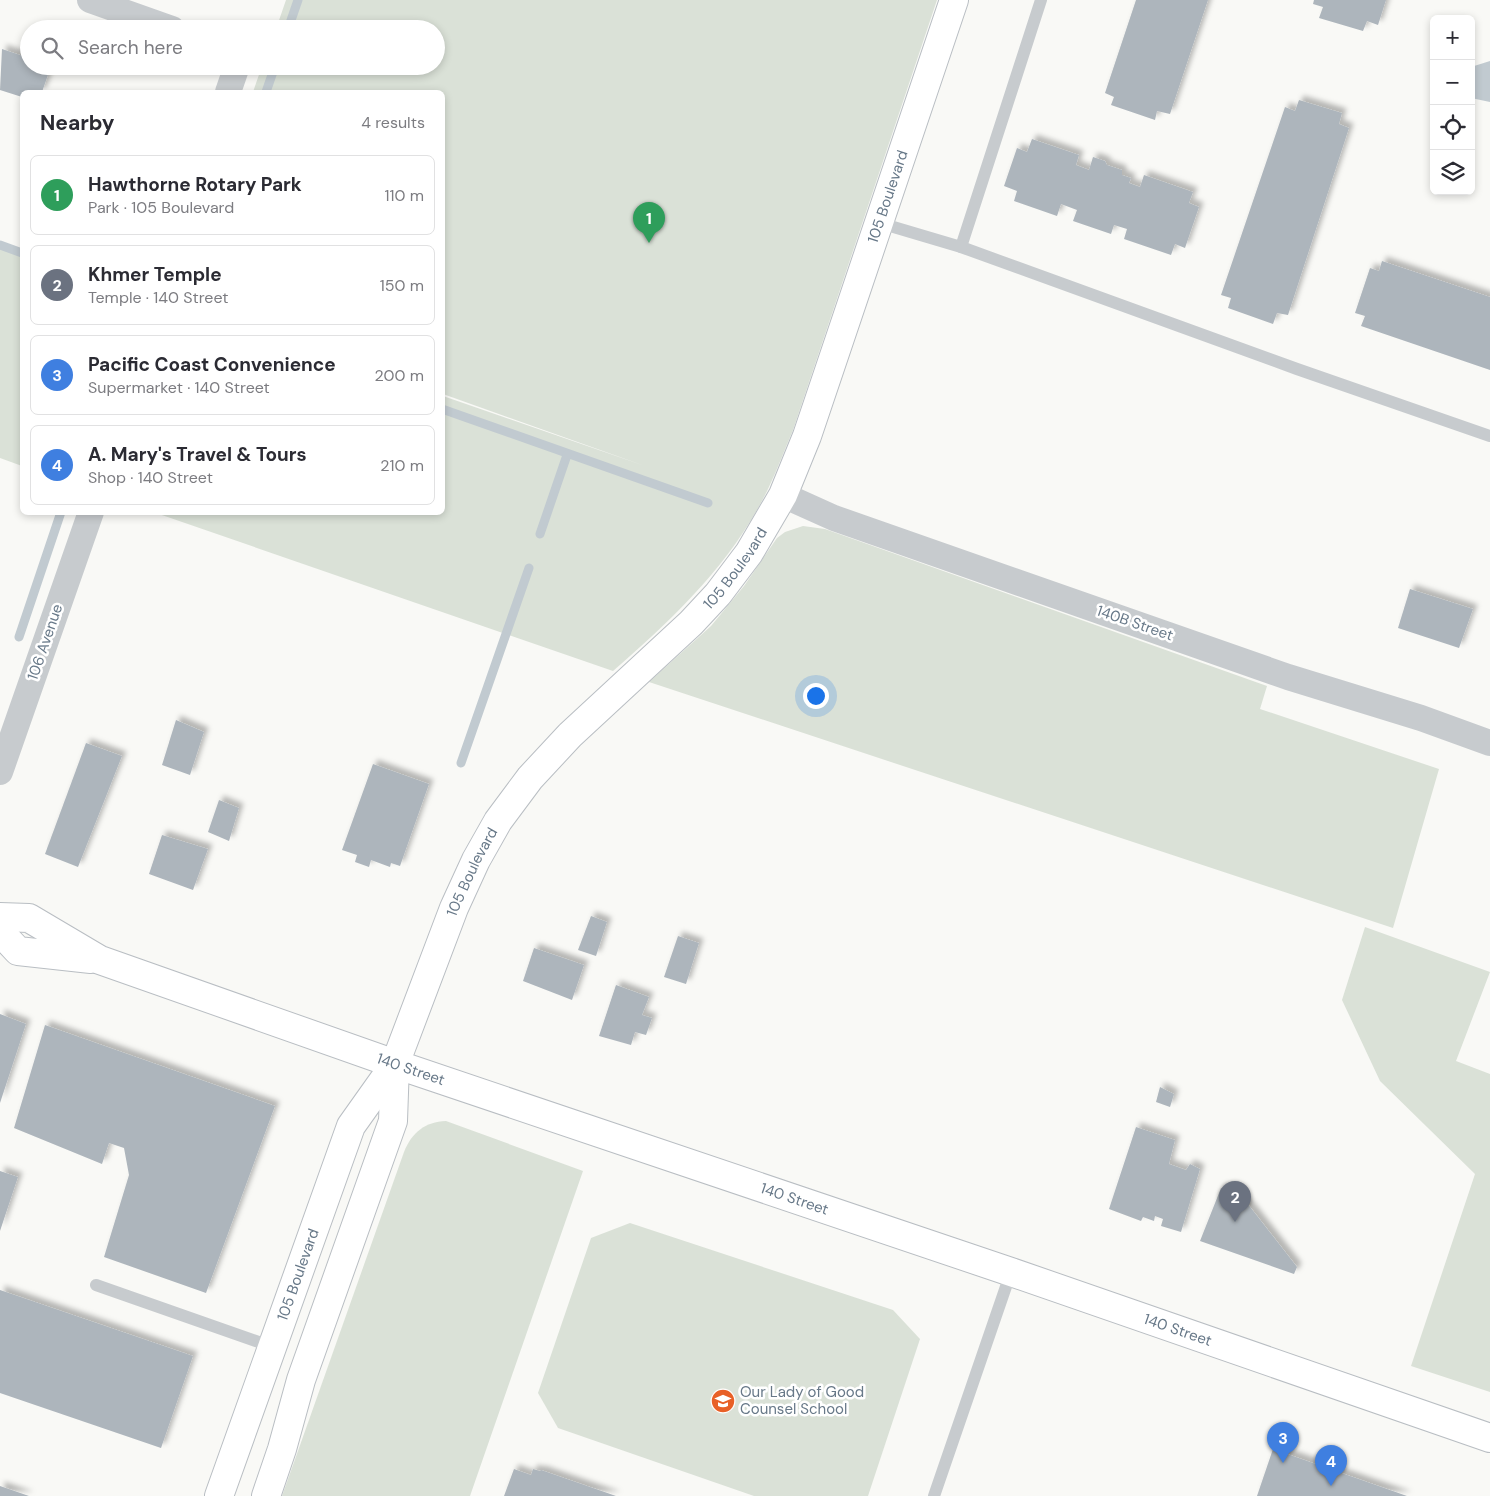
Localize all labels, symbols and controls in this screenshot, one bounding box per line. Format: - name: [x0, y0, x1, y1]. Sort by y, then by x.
- map controls: [1430, 15, 1475, 195]
- button: +: [1430, 15, 1475, 60]
- search box: [20, 20, 445, 75]
- icon: search: [38, 34, 66, 62]
- text: Search here: [78, 35, 183, 60]
- button: −: [1430, 60, 1475, 105]
- button: locate: [1430, 105, 1475, 150]
- text: Nearby: [40, 109, 114, 137]
- text: 4 results: [361, 112, 425, 133]
- street label: 105 Boulevard: [863, 148, 913, 246]
- button: layers: [1430, 150, 1475, 195]
- text: Hawthorne Rotary Park: [88, 172, 302, 197]
- text: 1: [54, 185, 60, 206]
- text: 110 m: [385, 185, 424, 206]
- text: Park · 105 Boulevard: [88, 197, 234, 218]
- pin: 1: [633, 202, 665, 243]
- text: Khmer Temple: [88, 262, 222, 287]
- text: 2: [52, 275, 62, 296]
- text: 150 m: [380, 275, 424, 296]
- text: Temple · 140 Street: [88, 287, 228, 308]
- text: Pacific Coast Convenience: [88, 352, 336, 377]
- text: 3: [52, 365, 62, 386]
- text: 200 m: [375, 365, 424, 386]
- text: Supermarket · 140 Street: [88, 377, 270, 398]
- text: A. Mary's Travel & Tours: [88, 442, 307, 467]
- text: 4: [52, 455, 62, 476]
- text: 210 m: [380, 455, 424, 476]
- text: Shop · 140 Street: [88, 467, 213, 488]
- street label: 105 Boulevard: [699, 524, 772, 614]
- street label: 106 Avenue: [23, 601, 67, 683]
- street label: 140B Street: [1094, 601, 1176, 645]
- your location: [803, 683, 829, 709]
- street label: 105 Boulevard: [442, 824, 502, 919]
- street label: 140 Street: [374, 1048, 448, 1090]
- street label: 140 Street: [758, 1178, 831, 1220]
- pin: 2: [1219, 1181, 1251, 1222]
- street label: 105 Boulevard: [272, 1226, 324, 1324]
- street label: 140 Street: [1141, 1309, 1215, 1351]
- place label: Our Lady of Good Counsel School: [740, 1382, 864, 1419]
- school or university icon: Our Lady of Good Counsel School: [710, 1388, 736, 1414]
- pin: 3: [1267, 1422, 1299, 1463]
- pin: 4: [1315, 1445, 1347, 1486]

